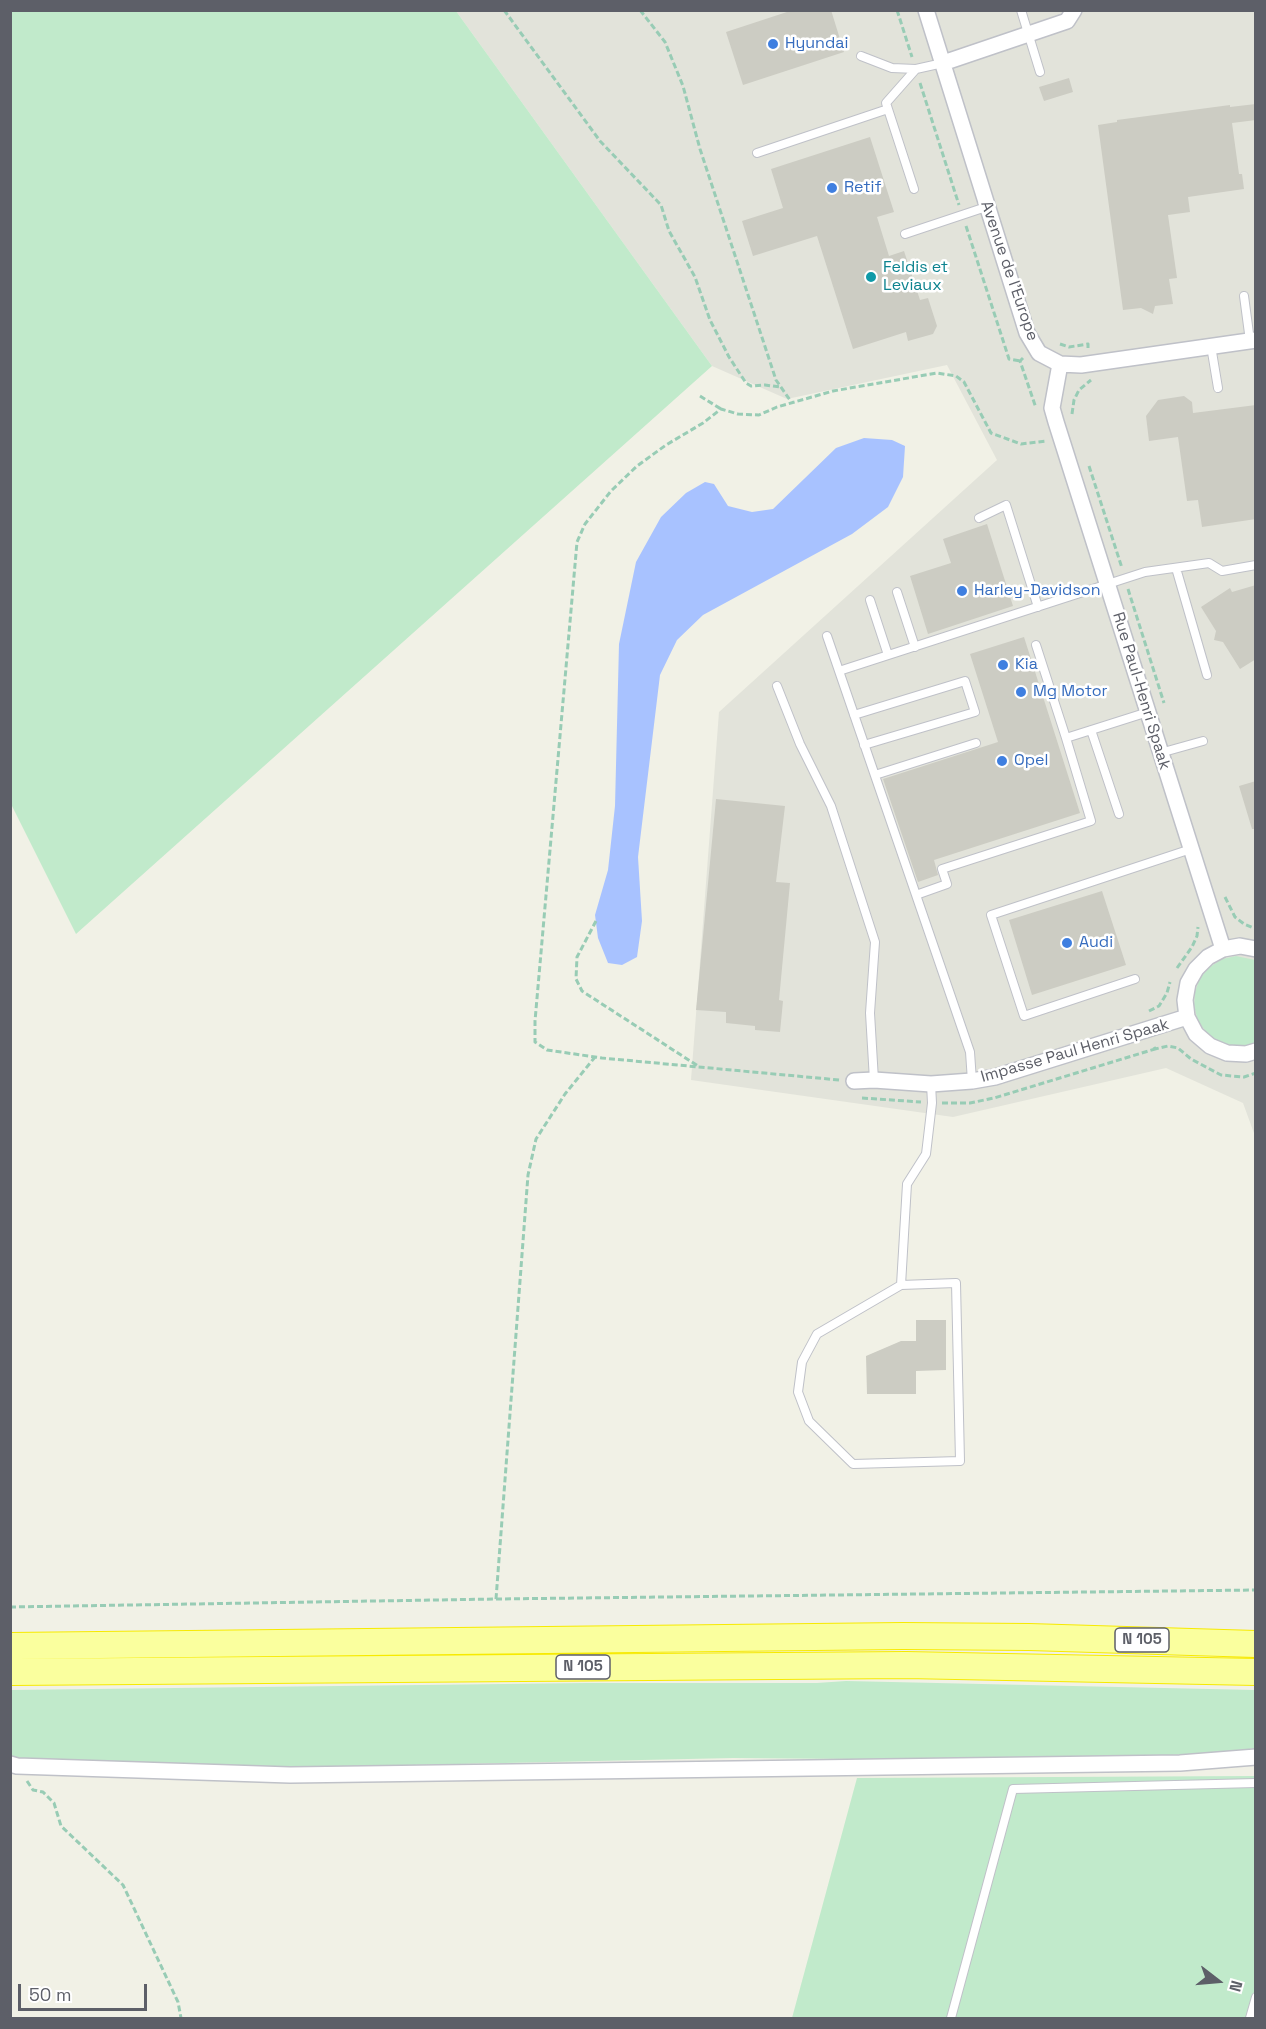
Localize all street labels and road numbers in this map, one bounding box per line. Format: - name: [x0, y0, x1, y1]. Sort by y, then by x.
- street label: Avenue de l'Europe: [976, 199, 1042, 343]
- street label: Rue Paul-Henri Spaak: [1108, 610, 1174, 772]
- street label: Impasse Paul Henri Spaak: [979, 1015, 1171, 1087]
- road number: N 105: [1115, 1628, 1169, 1652]
- road number: N 105: [556, 1655, 610, 1679]

